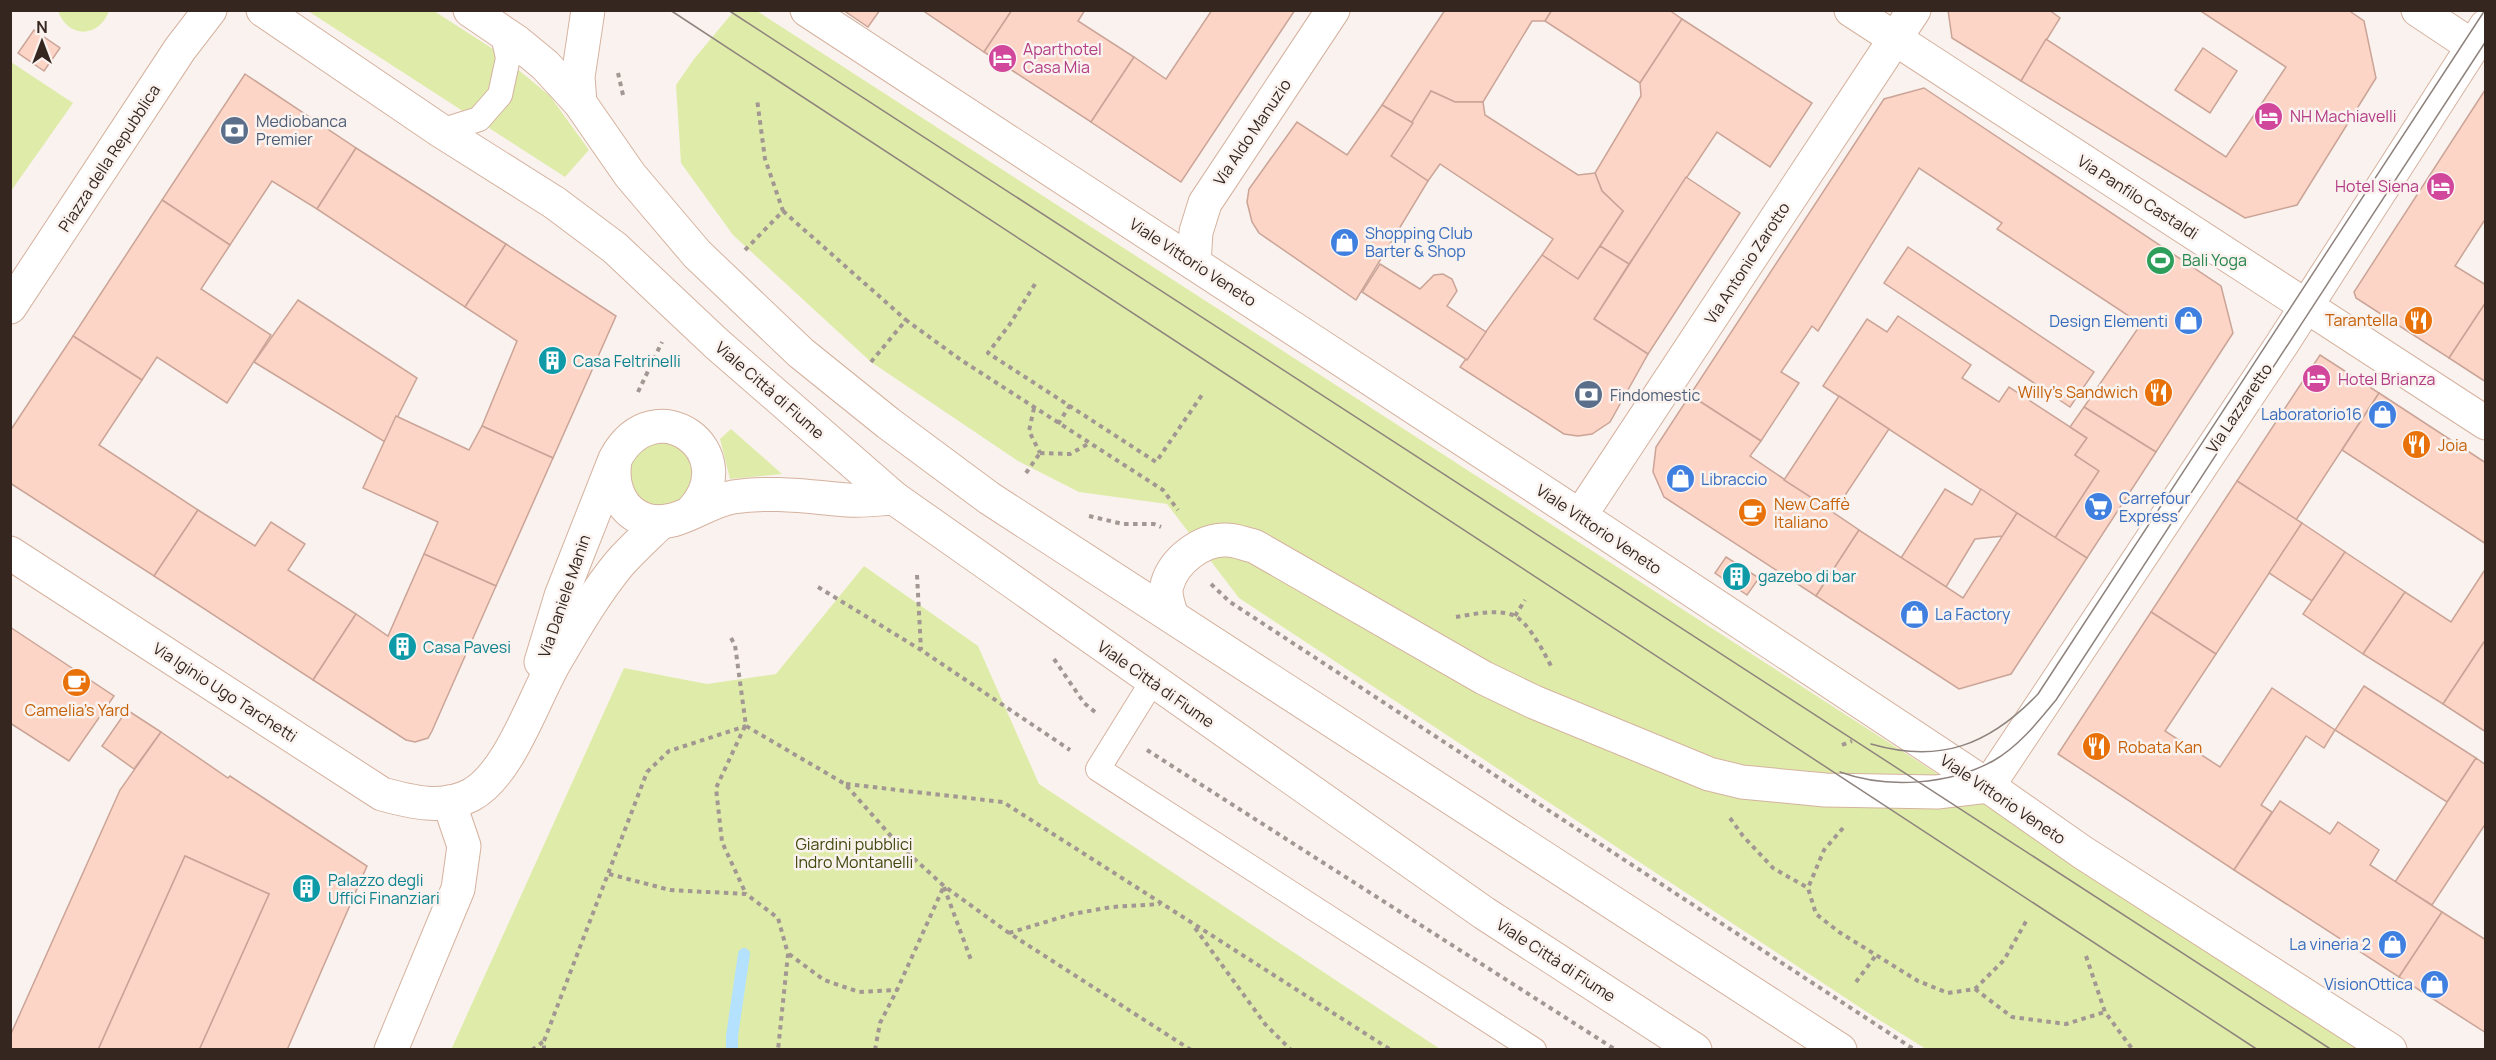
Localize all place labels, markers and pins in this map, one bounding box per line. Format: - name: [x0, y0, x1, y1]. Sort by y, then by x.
- place label: Aparthotel Casa Mia: [1023, 38, 1102, 78]
- hotel icon: Aparthotel Casa Mia: [986, 42, 1018, 74]
- hotel icon: NH Machiavelli: [2253, 100, 2285, 132]
- place label: NH Machiavelli: [2290, 105, 2396, 127]
- place label: Mediobanca Premier: [256, 110, 347, 150]
- bank icon: Mediobanca Premier: [219, 114, 251, 146]
- hotel icon: Hotel Siena: [2424, 170, 2456, 202]
- place label: Hotel Siena: [2335, 175, 2419, 197]
- place label: Shopping Club Barter & Shop: [1365, 222, 1473, 262]
- shop icon: Shopping Club Barter & Shop: [1328, 226, 1360, 258]
- sports icon: Bali Yoga: [2145, 244, 2177, 276]
- place label: Bali Yoga: [2182, 249, 2247, 271]
- restaurant icon: Tarantella: [2403, 304, 2435, 336]
- shop icon: Design Elementi: [2173, 305, 2205, 337]
- place label: Tarantella: [2325, 309, 2398, 331]
- place label: Design Elementi: [2049, 310, 2168, 332]
- building icon: Casa Feltrinelli: [536, 345, 568, 377]
- place label: Casa Feltrinelli: [573, 350, 681, 372]
- hotel icon: Hotel Brianza: [2301, 363, 2333, 395]
- place label: Hotel Brianza: [2338, 368, 2435, 390]
- restaurant icon: Willy's Sandwich: [2143, 376, 2175, 408]
- bank icon: Findomestic: [1573, 379, 1605, 411]
- place label: Willy's Sandwich: [2018, 381, 2138, 403]
- place label: Findomestic: [1610, 384, 1701, 406]
- shop icon: Laboratorio16: [2367, 398, 2399, 430]
- place label: Laboratorio16: [2261, 403, 2362, 425]
- restaurant icon: Joia: [2401, 429, 2433, 461]
- place label: Joia: [2438, 434, 2468, 456]
- shop icon: Libraccio: [1664, 463, 1696, 495]
- place label: Libraccio: [1701, 468, 1767, 490]
- place label: Carrefour Express: [2119, 487, 2190, 527]
- supermarket icon: Carrefour Express: [2082, 491, 2114, 523]
- place label: New Caffè Italiano: [1774, 493, 1850, 533]
- cafe icon: New Caffè Italiano: [1737, 497, 1769, 529]
- building icon: gazebo di bar: [1721, 560, 1753, 592]
- place label: gazebo di bar: [1758, 565, 1856, 587]
- shop icon: La Factory: [1898, 598, 1930, 630]
- place label: La Factory: [1935, 603, 2011, 625]
- building icon: Casa Pavesi: [386, 631, 418, 663]
- place label: Casa Pavesi: [423, 636, 511, 658]
- cafe icon: Camelia's Yard: [61, 666, 93, 698]
- place label: Camelia's Yard: [25, 699, 129, 721]
- restaurant icon: Robata Kan: [2081, 731, 2113, 763]
- place label: Robata Kan: [2118, 736, 2202, 758]
- place label: Palazzo degli Uffici Finanziari: [328, 869, 440, 909]
- building icon: Palazzo degli Uffici Finanziari: [291, 873, 323, 905]
- shop icon: La vineria 2: [2376, 928, 2408, 960]
- place label: La vineria 2: [2289, 933, 2371, 955]
- shop icon: VisionOttica: [2418, 968, 2450, 1000]
- place label: VisionOttica: [2324, 973, 2413, 995]

